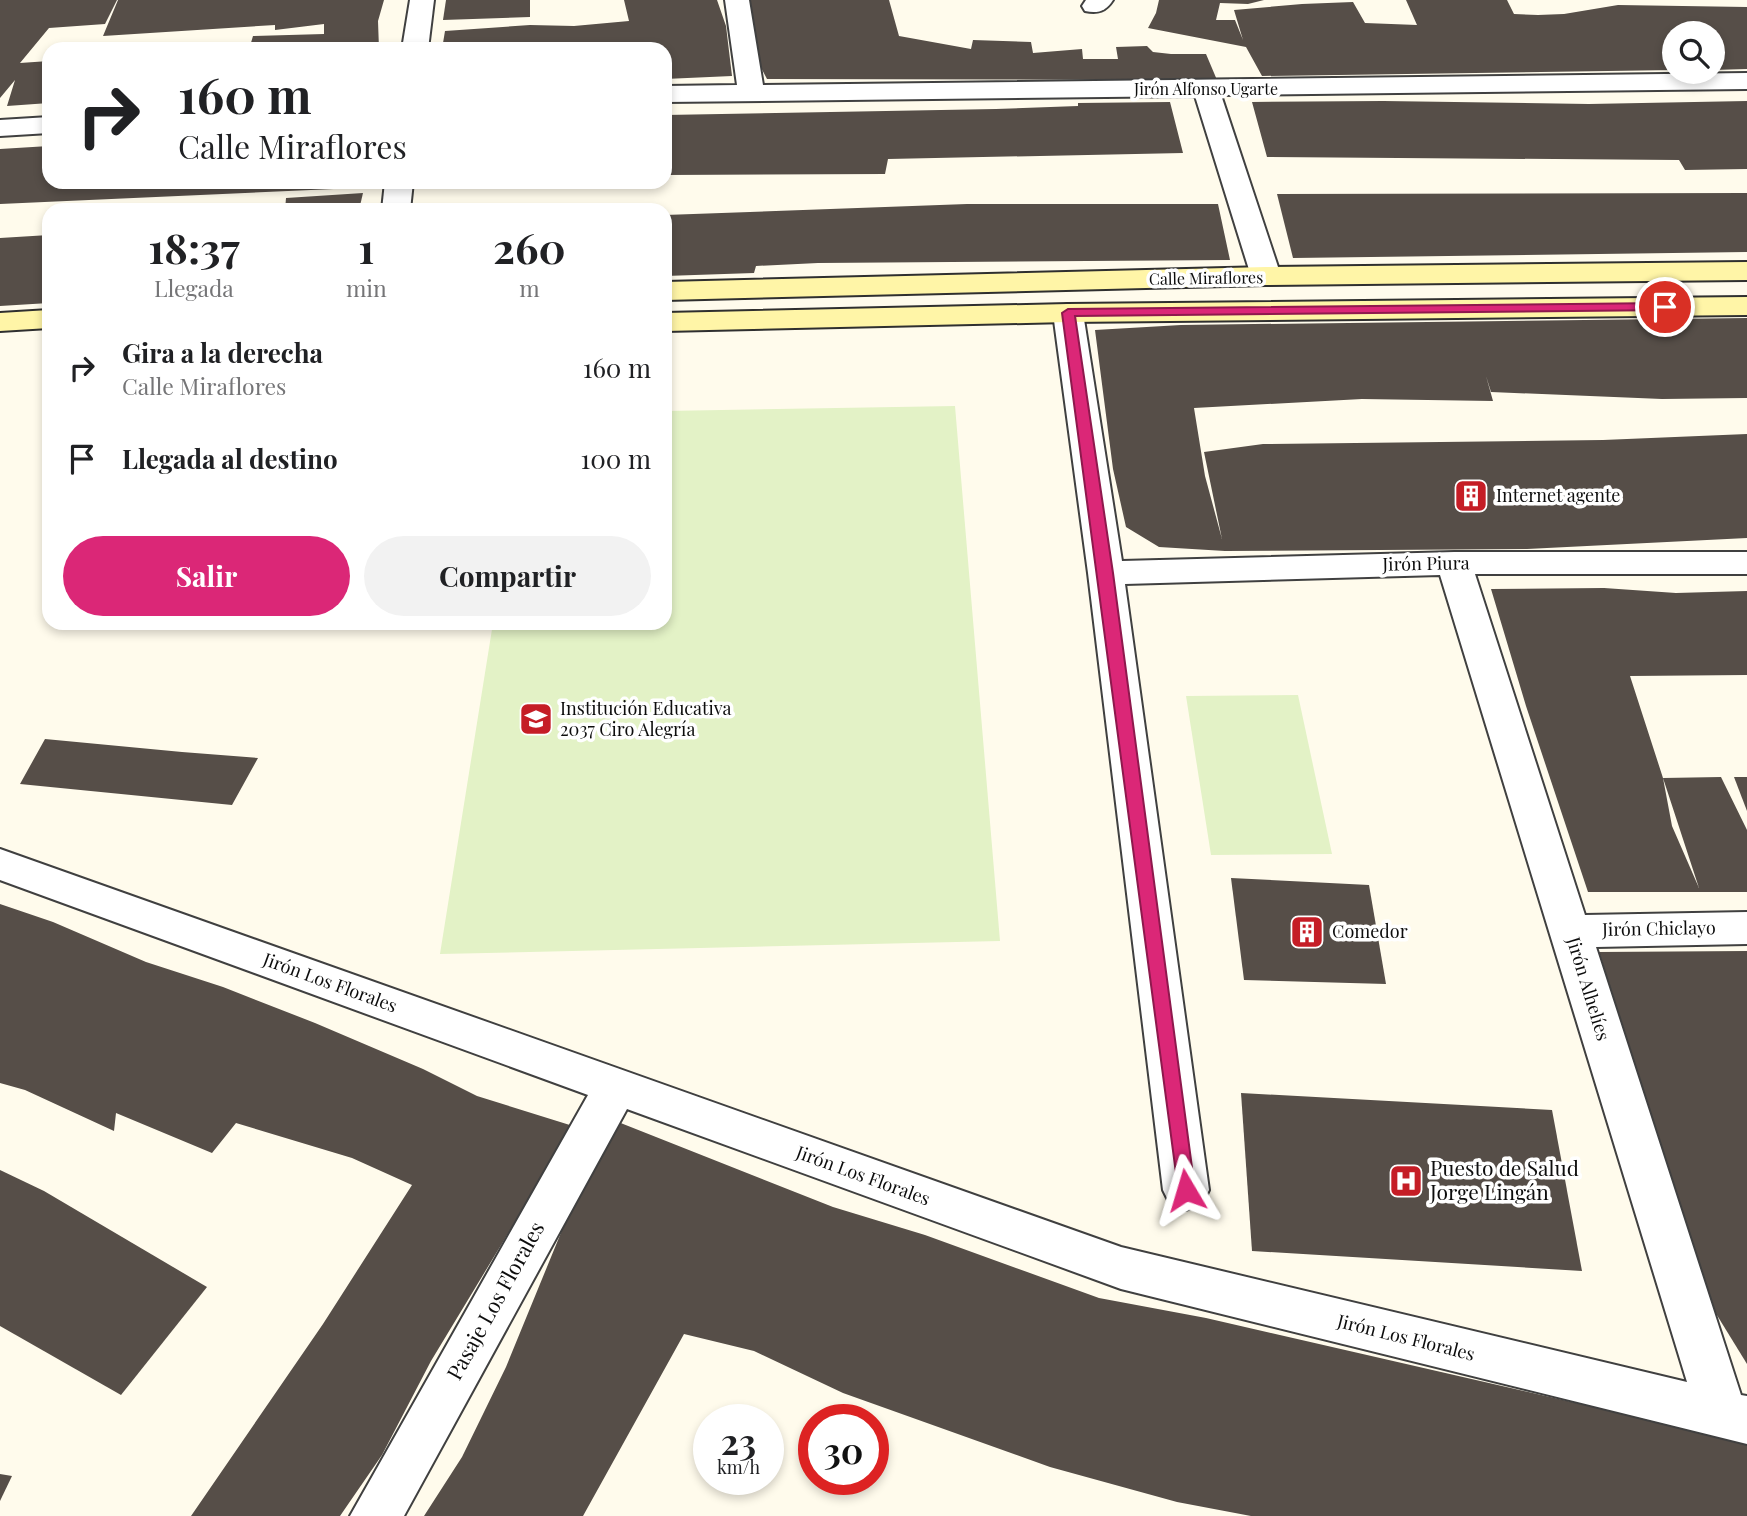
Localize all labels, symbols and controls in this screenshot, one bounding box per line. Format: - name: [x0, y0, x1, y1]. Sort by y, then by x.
- map controls: [1662, 21, 1725, 84]
- button: search: [1662, 21, 1725, 84]
- text: 160 m: [178, 61, 312, 126]
- icon: right: [63, 70, 154, 161]
- street label: Jirón Alfonso Ugarte: [1133, 78, 1278, 99]
- text: Calle Miraflores: [178, 124, 407, 167]
- text: 18:37: [148, 219, 240, 275]
- text: 1: [358, 219, 374, 275]
- text: 260: [493, 219, 566, 275]
- street label: Calle Miraflores: [1149, 266, 1263, 289]
- text: Llegada: [154, 272, 234, 303]
- text: min: [346, 272, 387, 303]
- text: m: [519, 272, 540, 303]
- pin: [1635, 277, 1695, 337]
- icon: arrive: [1646, 288, 1684, 326]
- text: Gira a la derecha: [122, 335, 323, 370]
- icon: right: [63, 349, 101, 387]
- text: 160 m: [583, 350, 651, 385]
- text: Calle Miraflores: [122, 370, 286, 401]
- icon: arrive: [63, 440, 101, 478]
- text: Llegada al destino: [122, 441, 338, 476]
- text: 100 m: [581, 441, 651, 476]
- building icon: Internet agente: [1452, 477, 1490, 515]
- place label: Internet agente: [1496, 483, 1620, 507]
- button: Salir: [63, 536, 350, 616]
- button: Compartir: [364, 536, 651, 616]
- street label: Jirón Piura: [1381, 550, 1470, 576]
- place label: Institución Educativa 2037 Ciro Alegría: [560, 696, 731, 741]
- school or university icon: Institución Educativa 2037 Ciro Alegría: [517, 700, 555, 738]
- building icon: Comedor: [1288, 913, 1326, 951]
- street label: Jirón Chiclayo: [1601, 915, 1716, 941]
- place label: Comedor: [1332, 919, 1408, 943]
- street label: Jirón Alhelíes: [1562, 933, 1616, 1043]
- street label: Jirón Los Florales: [259, 946, 401, 1017]
- street label: Jirón Los Florales: [792, 1139, 934, 1210]
- position arrow: [1149, 1153, 1223, 1227]
- place label: Puesto de Salud Jorge Lingán: [1429, 1153, 1579, 1205]
- hospital icon: Puesto de Salud Jorge Lingán: [1387, 1162, 1425, 1200]
- street label: Pasaje Los Florales: [439, 1216, 549, 1384]
- street label: Jirón Los Florales: [1334, 1308, 1477, 1366]
- speed limit sign: 30: [798, 1404, 889, 1495]
- text: 23: [721, 1417, 756, 1464]
- text: km/h: [717, 1455, 760, 1479]

